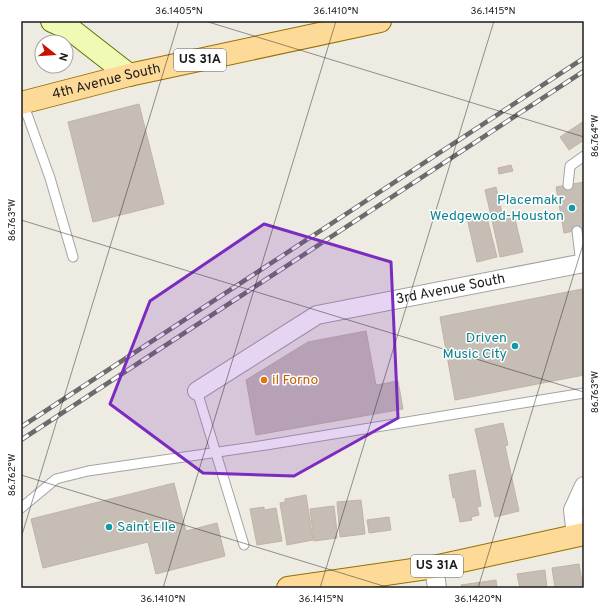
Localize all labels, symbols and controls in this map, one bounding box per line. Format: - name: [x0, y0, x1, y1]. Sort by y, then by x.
- text: 36.1405°N: [155, 5, 203, 18]
- text: 36.1410°N: [313, 5, 359, 18]
- text: 36.1415°N: [470, 5, 516, 18]
- north arrow: [34, 34, 74, 74]
- road number: US 31A: [174, 49, 226, 71]
- text: N: [55, 51, 70, 62]
- street label: 4th Avenue South: [50, 60, 162, 103]
- text: 86.764°W: [589, 115, 602, 157]
- place label: Placemakr Wedgewood-Houston: [430, 192, 565, 225]
- text: 86.763°W: [6, 199, 19, 241]
- marker: Placemakr Wedgewood-Houston: [567, 203, 577, 213]
- street label: 3rd Avenue South: [394, 270, 507, 308]
- place label: Driven Music City: [442, 330, 507, 363]
- marker: Driven Music City: [510, 341, 520, 351]
- text: 86.763°W: [589, 371, 602, 413]
- place label: il Forno: [272, 372, 318, 389]
- marker: il Forno: [259, 375, 269, 385]
- text: 86.762°W: [6, 454, 19, 496]
- place label: Saint Elle: [117, 519, 176, 536]
- marker: Saint Elle: [104, 522, 114, 532]
- road number: US 31A: [411, 555, 463, 577]
- text: 36.1410°N: [140, 593, 186, 606]
- text: 36.1415°N: [298, 593, 344, 606]
- text: 36.1420°N: [454, 593, 502, 606]

